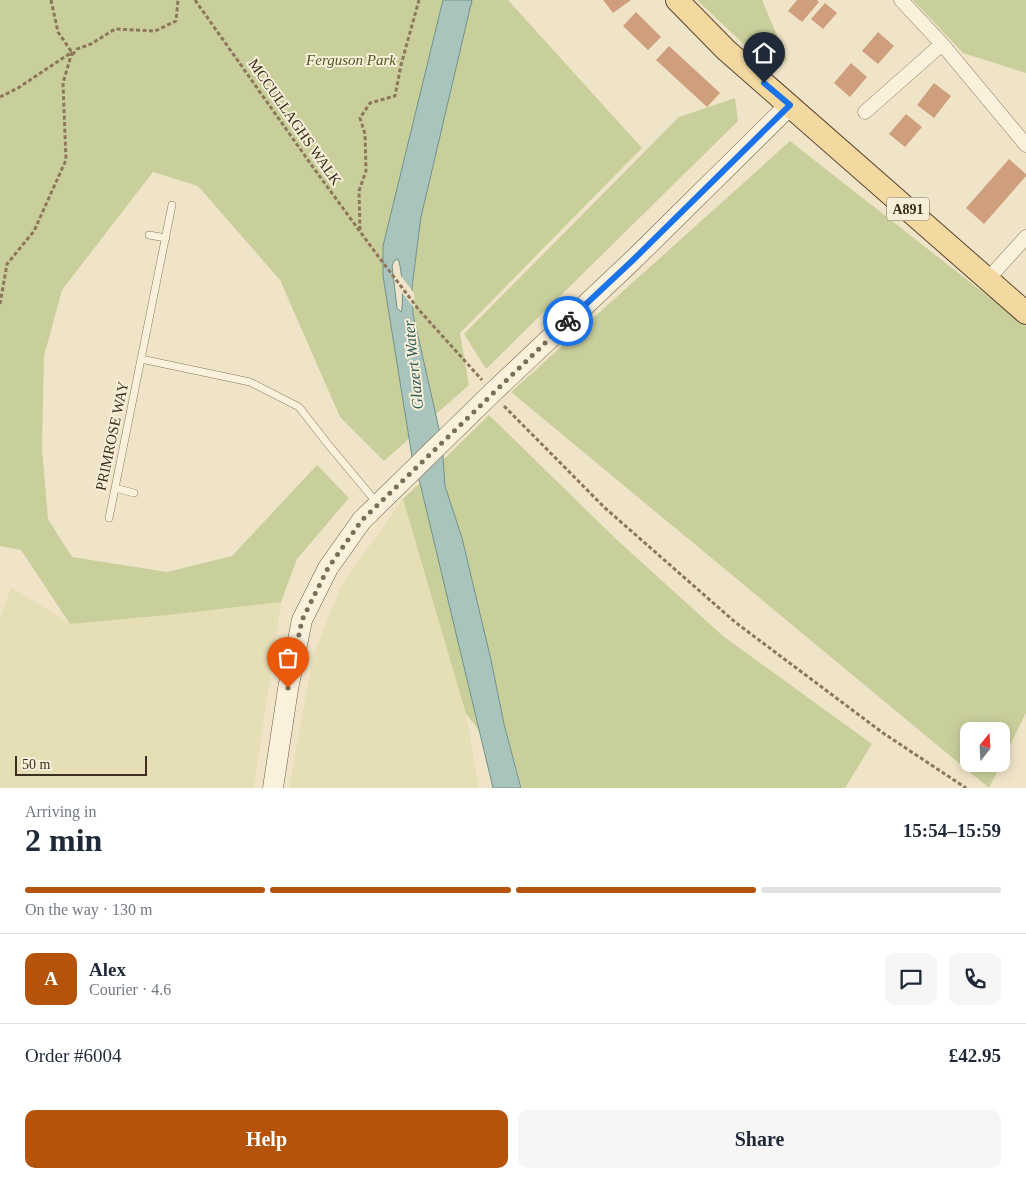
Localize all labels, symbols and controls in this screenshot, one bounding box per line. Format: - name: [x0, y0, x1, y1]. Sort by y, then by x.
- pin: [743, 32, 785, 83]
- icon: home: [750, 39, 778, 67]
- park label: Ferguson Park: [305, 52, 396, 68]
- street label: MCCULLAGHS WALK: [245, 56, 345, 188]
- road number: A891: [887, 198, 929, 220]
- courier: [543, 296, 593, 346]
- icon: bike: [554, 307, 582, 335]
- water label: Glazert Water: [400, 319, 426, 410]
- street label: PRIMROSE WAY: [93, 380, 131, 492]
- pin: [267, 637, 309, 688]
- icon: bag: [274, 644, 302, 672]
- north arrow: [960, 722, 1010, 772]
- map controls: [960, 722, 1010, 772]
- scale bar: [15, 753, 148, 776]
- text: 50 m: [22, 757, 50, 772]
- text: Arriving in: [25, 803, 97, 820]
- text: 15:54–15:59: [903, 820, 1001, 841]
- text: 2 min: [25, 822, 102, 858]
- text: On the way · 130 m: [25, 901, 153, 918]
- button: chat: [885, 953, 937, 1005]
- button: phone: [949, 953, 1001, 1005]
- text: Alex: [89, 959, 126, 980]
- text: A: [44, 968, 58, 989]
- text: Courier · 4.6: [89, 981, 171, 998]
- text: Order #6004: [25, 1045, 122, 1066]
- text: £42.95: [949, 1045, 1001, 1066]
- button: Help: [25, 1110, 508, 1168]
- button: Share: [518, 1110, 1001, 1168]

